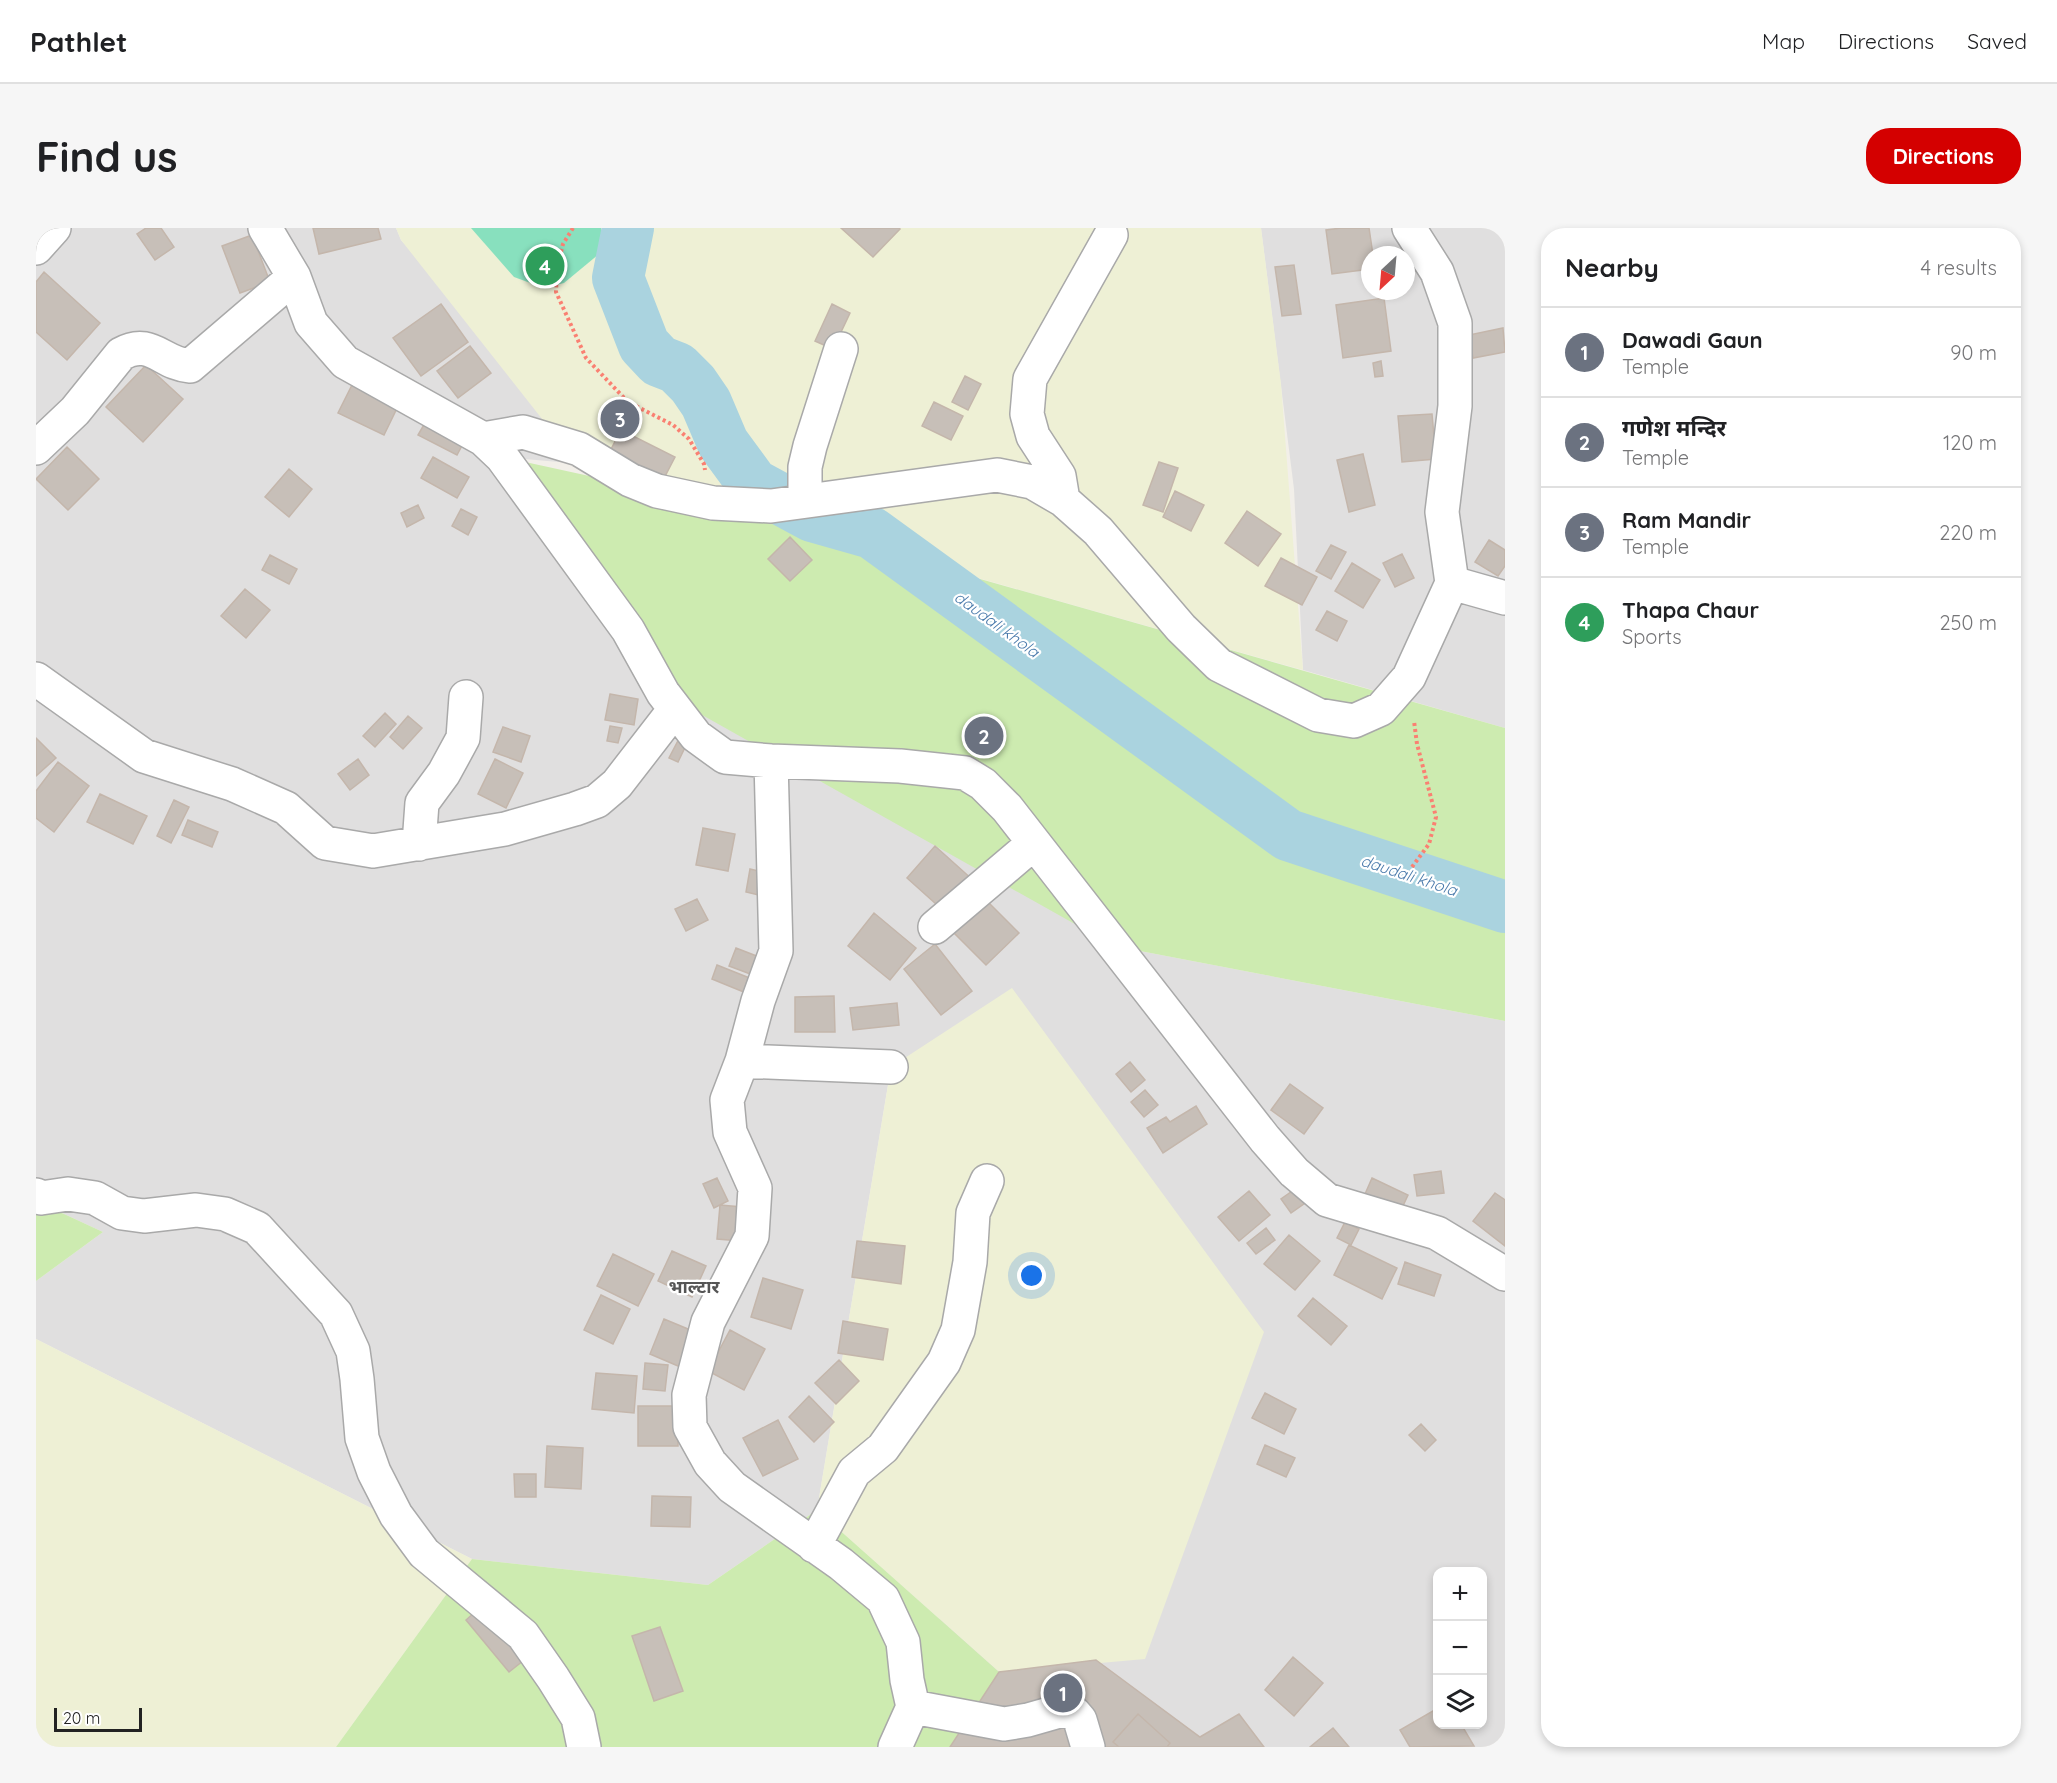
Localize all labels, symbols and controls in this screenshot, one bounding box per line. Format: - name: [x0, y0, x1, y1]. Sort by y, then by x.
- text: Pathlet: [30, 24, 127, 59]
- text: Map: [1762, 28, 1805, 54]
- text: Directions: [1838, 28, 1934, 54]
- text: Saved: [1967, 28, 2027, 54]
- button: Directions: [1866, 128, 2021, 184]
- text: Find us: [36, 130, 178, 183]
- pin: 4: [526, 243, 564, 288]
- north arrow: [1361, 246, 1415, 300]
- text: Nearby: [1565, 251, 1659, 284]
- text: 4 results: [1921, 255, 1997, 280]
- text: Dawadi Gaun: [1622, 326, 1763, 354]
- text: 1: [1581, 340, 1588, 365]
- text: 90 m: [1950, 340, 1997, 365]
- text: Temple: [1622, 354, 1689, 379]
- pin: 3: [600, 396, 640, 441]
- text: गणेश मन्दिर: [1622, 414, 1726, 442]
- text: 2: [1579, 430, 1590, 455]
- text: 120 m: [1943, 430, 1997, 455]
- text: Temple: [1622, 445, 1689, 470]
- text: Ram Mandir: [1622, 506, 1751, 534]
- text: 3: [1579, 520, 1590, 545]
- text: 220 m: [1939, 520, 1997, 545]
- text: Temple: [1622, 534, 1689, 559]
- water label: daudali khola: [951, 587, 1044, 662]
- text: Thapa Chaur: [1622, 596, 1759, 624]
- text: 4: [1579, 610, 1590, 635]
- text: 250 m: [1939, 610, 1997, 635]
- text: Sports: [1622, 624, 1682, 649]
- pin: 2: [964, 714, 1004, 758]
- water label: daudali khola: [1358, 850, 1461, 900]
- your location: [1017, 1261, 1046, 1290]
- district label: भाल्टार: [668, 1275, 721, 1298]
- map controls: [1433, 1567, 1487, 1729]
- button: +: [1433, 1567, 1487, 1621]
- button: −: [1433, 1621, 1487, 1675]
- pin: 1: [1044, 1670, 1082, 1716]
- button: layers: [1433, 1675, 1487, 1729]
- scale bar: [54, 1705, 142, 1732]
- text: 20 m: [63, 1708, 100, 1728]

